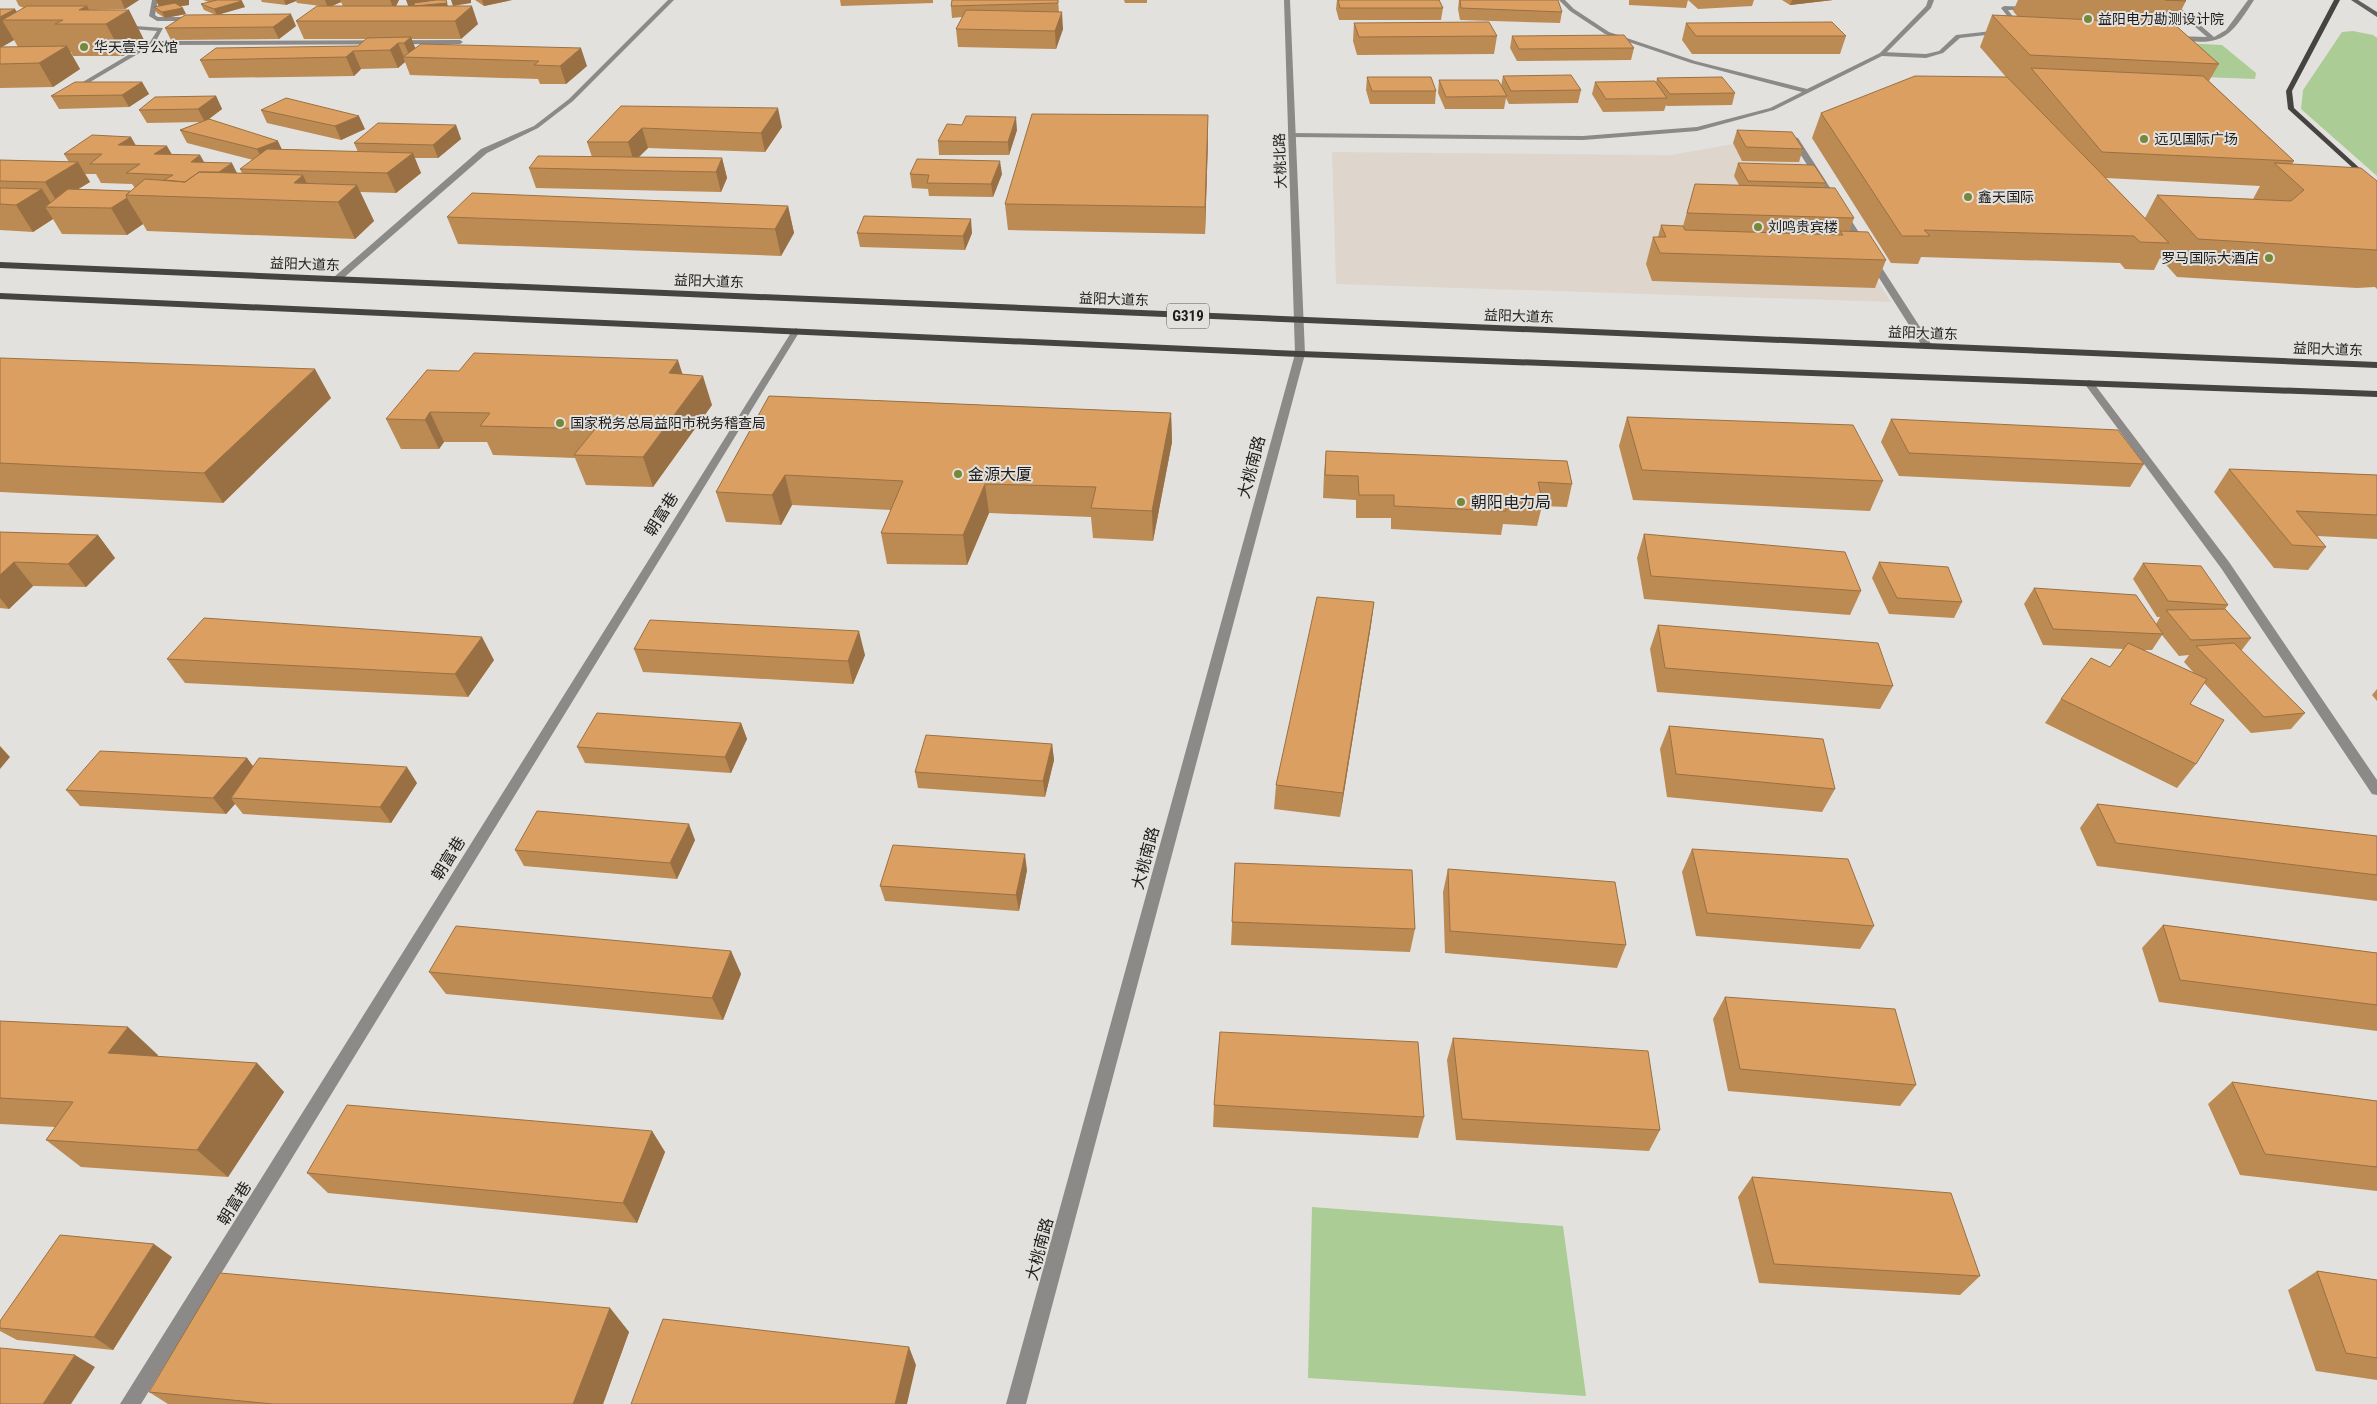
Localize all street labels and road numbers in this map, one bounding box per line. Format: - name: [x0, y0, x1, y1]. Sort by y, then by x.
- street label: 大桃北路: [1271, 133, 1289, 189]
- street label: 益阳大道东: [270, 255, 340, 273]
- street label: 益阳大道东: [674, 272, 744, 290]
- street label: 益阳大道东: [1079, 290, 1149, 308]
- road number: G319: [1167, 304, 1209, 328]
- street label: 益阳大道东: [1484, 307, 1554, 325]
- street label: 益阳大道东: [1888, 324, 1958, 342]
- street label: 益阳大道东: [2293, 340, 2363, 358]
- street label: 大桃南路: [1234, 434, 1269, 501]
- street label: 朝富巷: [641, 489, 682, 540]
- street label: 大桃南路: [1128, 825, 1163, 892]
- street label: 朝富巷: [428, 833, 469, 884]
- street label: 朝富巷: [214, 1178, 255, 1229]
- street label: 大桃南路: [1022, 1216, 1057, 1283]

